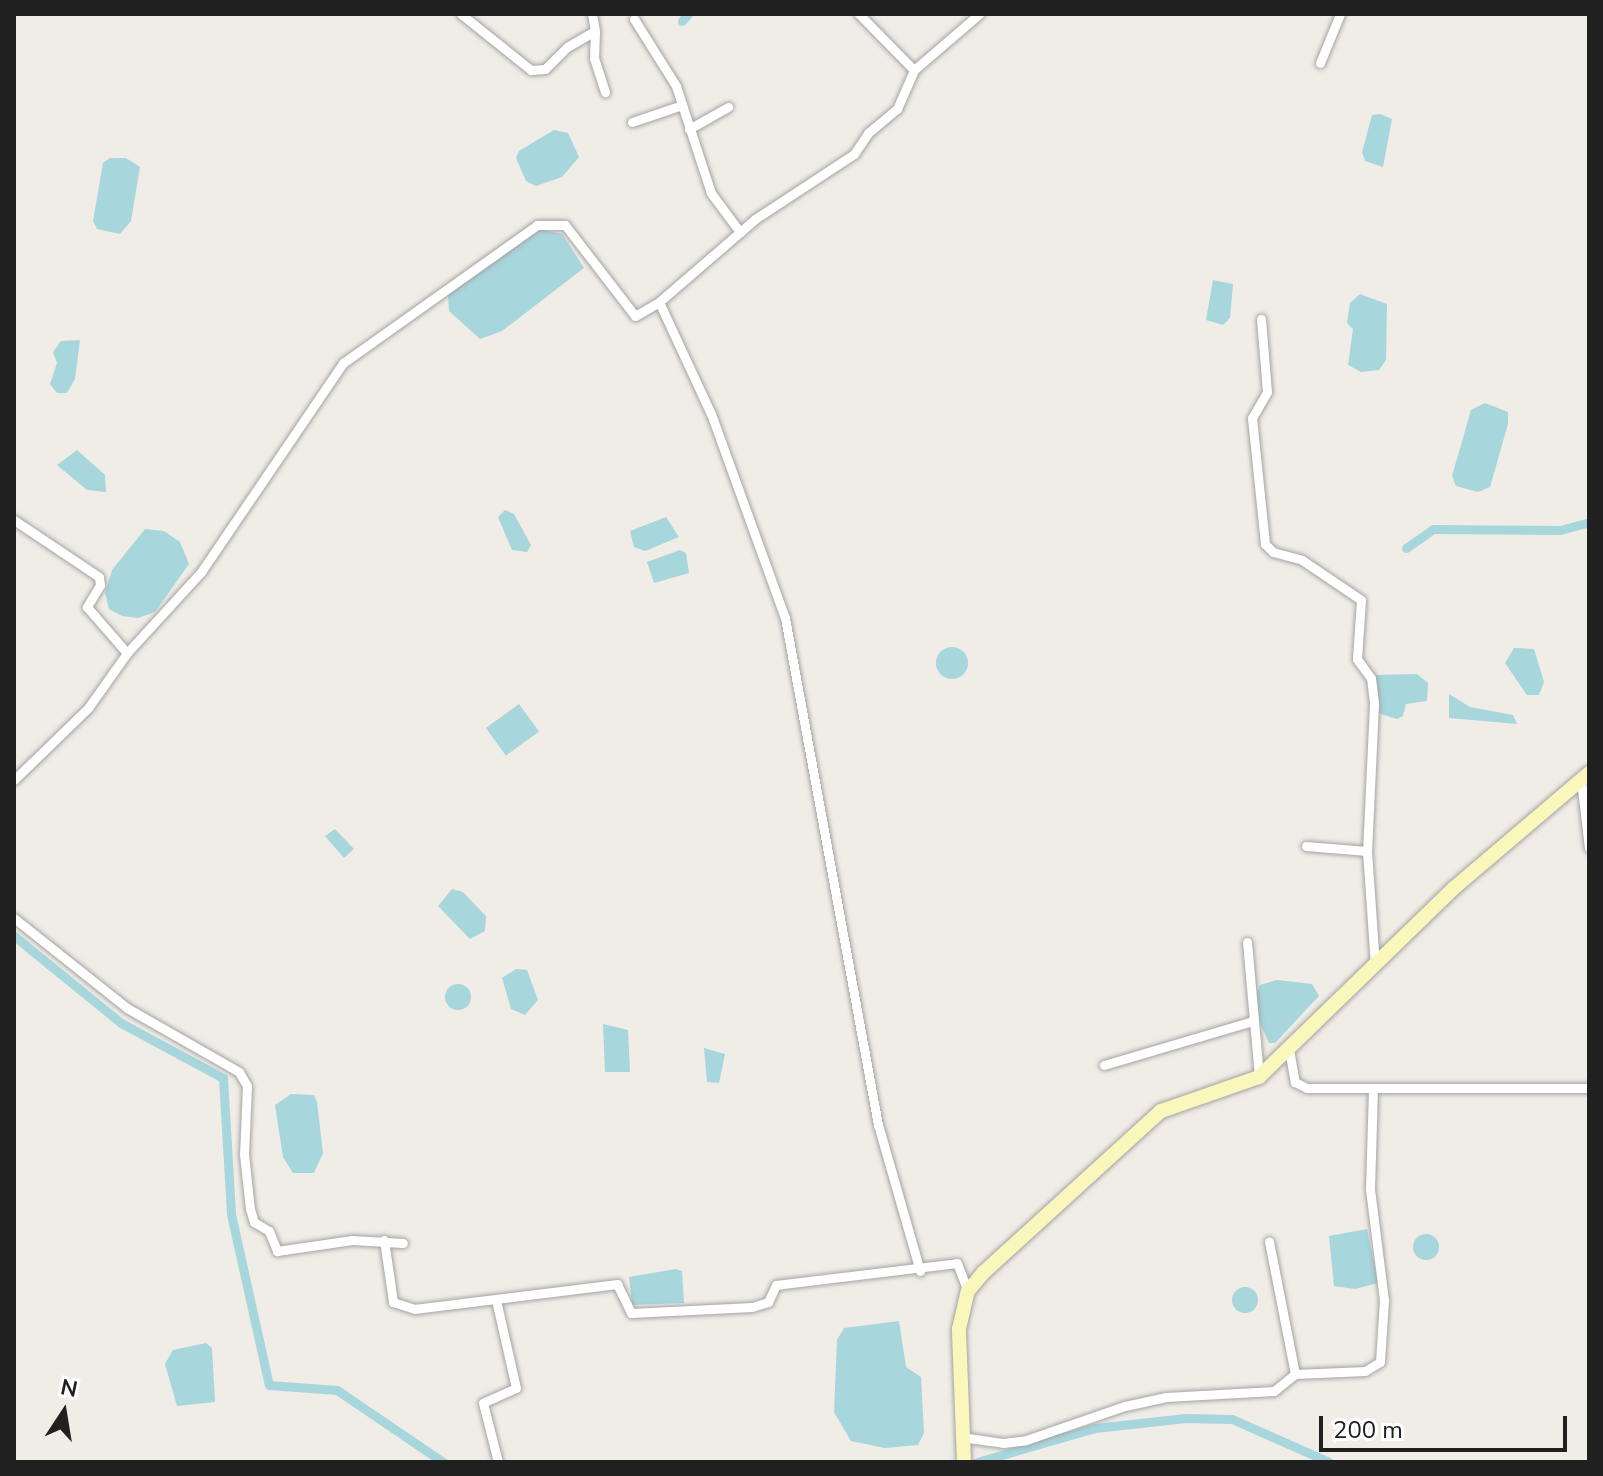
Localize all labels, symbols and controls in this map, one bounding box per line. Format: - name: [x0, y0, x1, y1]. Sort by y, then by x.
- north arrow: [24, 1372, 104, 1452]
- text: N: [58, 1372, 80, 1405]
- scale bar: [1323, 1400, 1571, 1450]
- text: 200 m: [1333, 1414, 1403, 1446]

